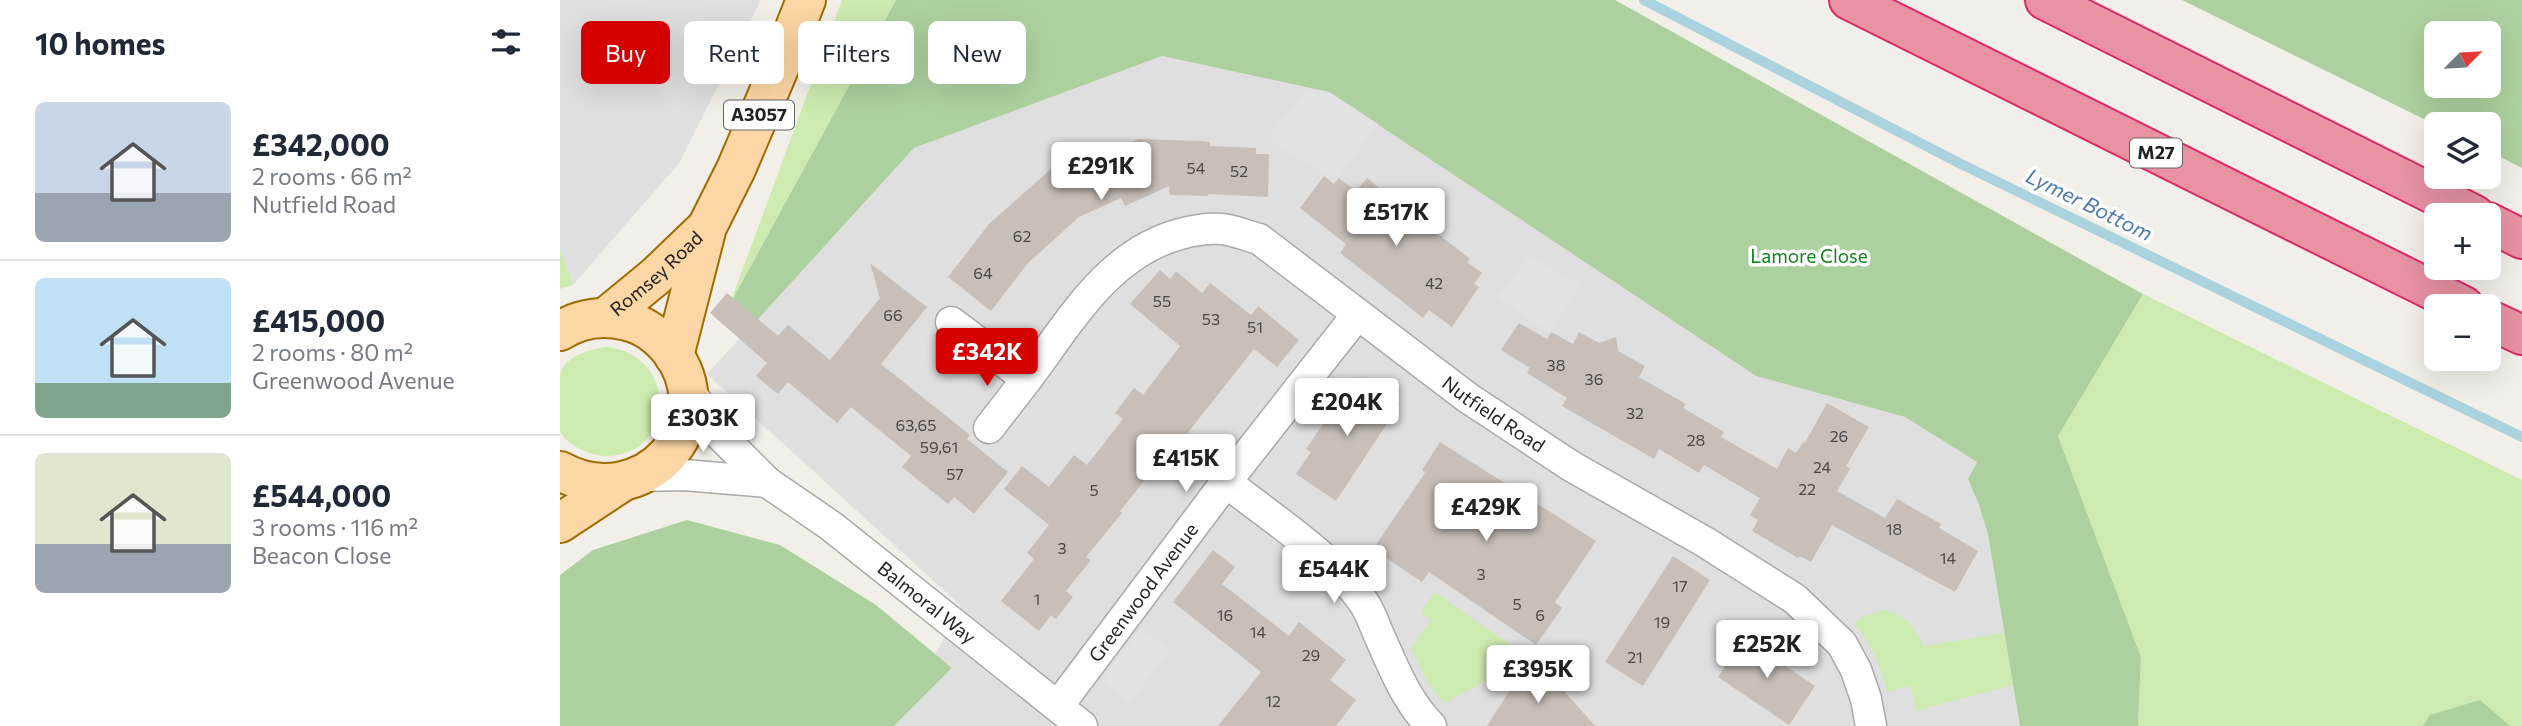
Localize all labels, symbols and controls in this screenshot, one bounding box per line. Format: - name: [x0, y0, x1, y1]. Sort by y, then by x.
- chip: Buy: [581, 21, 670, 84]
- chip: Rent: [684, 21, 784, 84]
- chip: Filters: [798, 21, 914, 84]
- chip: New: [928, 21, 1026, 84]
- north arrow: [2424, 21, 2501, 98]
- map controls: [2424, 21, 2501, 371]
- icon: filters: [487, 23, 525, 61]
- text: 10 homes: [35, 24, 165, 61]
- road number: A3057: [724, 100, 794, 130]
- button: layers: [2424, 112, 2501, 189]
- text: £342,000: [252, 125, 390, 162]
- icon: home: [91, 130, 175, 214]
- road number: M27: [2130, 138, 2182, 168]
- pin: £291K: [1052, 142, 1150, 202]
- text: £291K: [1067, 151, 1135, 179]
- house number: 54: [1187, 158, 1206, 177]
- house number: 52: [1230, 161, 1248, 180]
- text: 2 rooms · 66 m²: [252, 162, 412, 190]
- water label: Lymer Bottom: [2022, 162, 2157, 245]
- pin: £517K: [1347, 188, 1445, 248]
- text: Nutfield Road: [252, 190, 396, 218]
- text: £517K: [1363, 197, 1429, 225]
- button: +: [2424, 203, 2501, 280]
- street label: Romsey Road: [605, 226, 707, 320]
- house number: 62: [1013, 226, 1031, 245]
- park label: Lamore Close: [1750, 244, 1868, 267]
- house number: 64: [973, 263, 993, 282]
- house number: 42: [1425, 273, 1443, 292]
- house number: 55: [1153, 291, 1171, 310]
- button: −: [2424, 294, 2501, 371]
- text: £415,000: [252, 301, 385, 338]
- house number: 66: [883, 305, 903, 324]
- icon: home: [91, 306, 175, 390]
- house number: 53: [1202, 309, 1220, 328]
- house number: 51: [1247, 317, 1263, 336]
- pin: £342K: [938, 328, 1036, 388]
- text: £342K: [952, 337, 1022, 365]
- text: 2 rooms · 80 m²: [252, 338, 413, 366]
- house number: 38: [1547, 355, 1565, 374]
- text: Greenwood Avenue: [252, 366, 455, 394]
- house number: 36: [1585, 369, 1603, 388]
- street label: Nutfield Road: [1438, 371, 1550, 457]
- pin: £204K: [1298, 378, 1396, 438]
- text: £204K: [1311, 387, 1383, 415]
- pin: £303K: [654, 394, 752, 454]
- text: £303K: [667, 403, 739, 431]
- house number: 32: [1626, 403, 1644, 422]
- house number: 63,65: [896, 415, 936, 434]
- house number: 26: [1830, 426, 1848, 445]
- house number: 28: [1687, 430, 1705, 449]
- pin: £415K: [1137, 434, 1235, 494]
- house number: 59,61: [920, 437, 958, 456]
- text: £415K: [1152, 443, 1220, 471]
- house number: 24: [1813, 457, 1831, 476]
- house number: 57: [946, 464, 964, 483]
- text: £544,000: [252, 476, 391, 513]
- house number: 22: [1798, 479, 1816, 498]
- house number: 5: [1089, 480, 1099, 499]
- icon: home: [91, 481, 175, 565]
- pin: £429K: [1437, 484, 1535, 543]
- text: £429K: [1450, 492, 1522, 520]
- text: 3 rooms · 116 m²: [252, 513, 418, 541]
- street label: Greenwood Avenue: [1083, 518, 1202, 666]
- house number: 18: [1886, 519, 1902, 538]
- house number: 3: [1057, 538, 1067, 557]
- text: Beacon Close: [252, 541, 391, 569]
- pin: £544K: [1285, 546, 1383, 605]
- house number: 14: [1940, 548, 1957, 567]
- text: £544K: [1298, 554, 1370, 582]
- street label: Balmoral Way: [874, 556, 981, 648]
- house number: 3: [1476, 564, 1486, 583]
- house number: 17: [1672, 576, 1688, 595]
- house number: 1: [1034, 589, 1040, 608]
- house number: 5: [1512, 594, 1522, 613]
- house number: 16: [1217, 605, 1233, 624]
- house number: 6: [1535, 605, 1545, 624]
- house number: 19: [1654, 612, 1670, 631]
- pin: £252K: [1718, 620, 1816, 680]
- house number: 14: [1250, 622, 1267, 641]
- text: £252K: [1732, 629, 1802, 657]
- house number: 29: [1302, 645, 1320, 664]
- pin: £395K: [1489, 646, 1587, 705]
- house number: 21: [1627, 647, 1643, 666]
- text: £395K: [1502, 654, 1574, 682]
- house number: 12: [1265, 691, 1281, 710]

